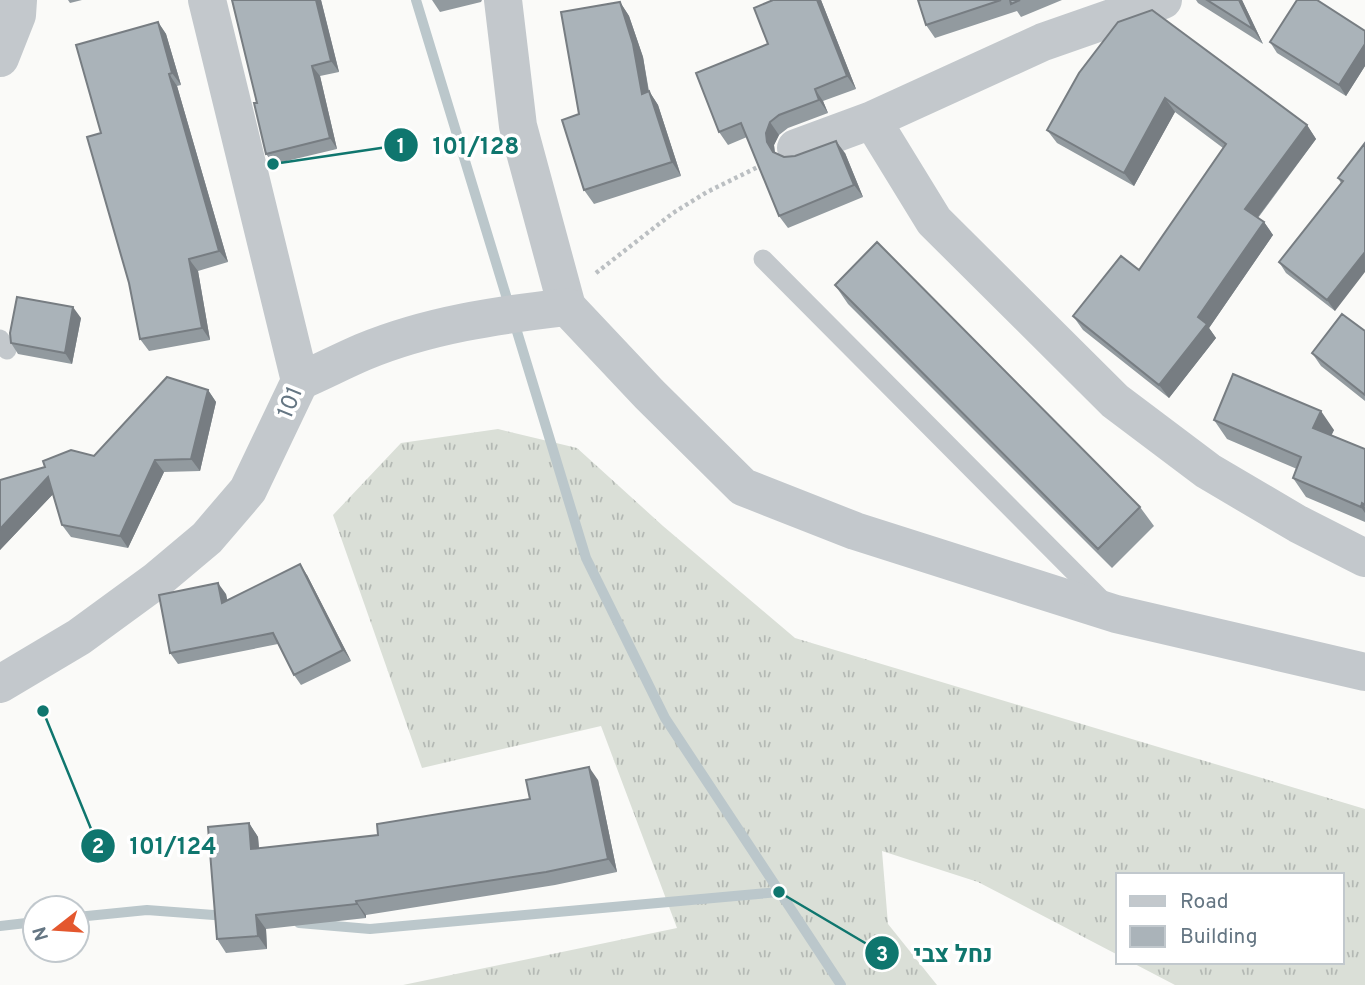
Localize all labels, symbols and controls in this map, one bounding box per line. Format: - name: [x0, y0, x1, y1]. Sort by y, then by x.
- callout: 101/128: [383, 123, 533, 168]
- text: 101/128: [433, 133, 519, 163]
- text: 1: [397, 134, 405, 161]
- street label: 101: [272, 383, 311, 423]
- callout: 101/124: [80, 823, 231, 868]
- text: 101/124: [129, 833, 217, 863]
- text: 2: [92, 834, 104, 861]
- legend: [1116, 873, 1344, 964]
- text: Road: [1180, 889, 1229, 916]
- north arrow: [21, 894, 91, 964]
- text: N: [28, 923, 55, 943]
- text: Building: [1180, 924, 1258, 951]
- callout: נחל צבי: [865, 931, 1006, 976]
- text: נחל צבי: [914, 941, 992, 971]
- text: 3: [876, 942, 888, 969]

